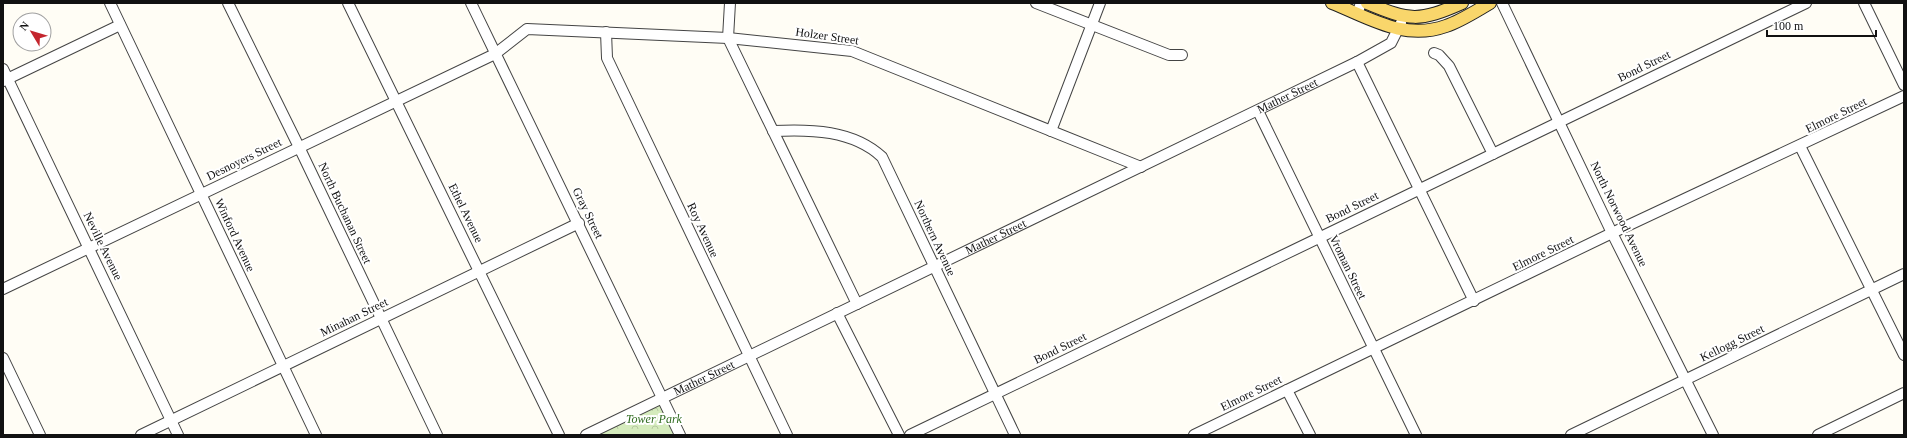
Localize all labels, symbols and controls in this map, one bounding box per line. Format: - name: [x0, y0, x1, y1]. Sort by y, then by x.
- north arrow: [12, 12, 52, 52]
- scale bar: [1767, 12, 1876, 38]
- text: N: [17, 19, 31, 33]
- text: 100 m: [1773, 19, 1804, 33]
- street label: Holzer Street: [795, 25, 860, 47]
- street label: Bond Street: [1615, 47, 1673, 85]
- street label: Mather Street: [1255, 75, 1320, 116]
- street label: Elmore Street: [1803, 94, 1869, 136]
- street label: Desnoyers Street: [204, 135, 284, 183]
- street label: North Norwood Avenue: [1587, 159, 1651, 269]
- street label: North Buchanan Street: [315, 160, 375, 266]
- street label: Ethel Avenue: [446, 181, 486, 245]
- street label: Gray Street: [570, 185, 607, 241]
- street label: Bond Street: [1323, 188, 1381, 226]
- street label: Winford Avenue: [212, 196, 258, 274]
- street label: Northern Avenue: [911, 198, 959, 278]
- street label: Roy Avenue: [684, 200, 722, 260]
- street label: Neville Avenue: [80, 210, 126, 282]
- street label: Mather Street: [963, 216, 1029, 257]
- street label: Elmore Street: [1510, 232, 1576, 274]
- street label: Vroman Street: [1326, 233, 1370, 302]
- street label: Minahan Street: [318, 294, 391, 339]
- street label: Kellogg Street: [1698, 321, 1767, 365]
- street label: Bond Street: [1031, 329, 1089, 367]
- street label: Mather Street: [671, 357, 737, 399]
- street label: Elmore Street: [1218, 372, 1284, 414]
- park label: Tower Park: [626, 412, 683, 426]

